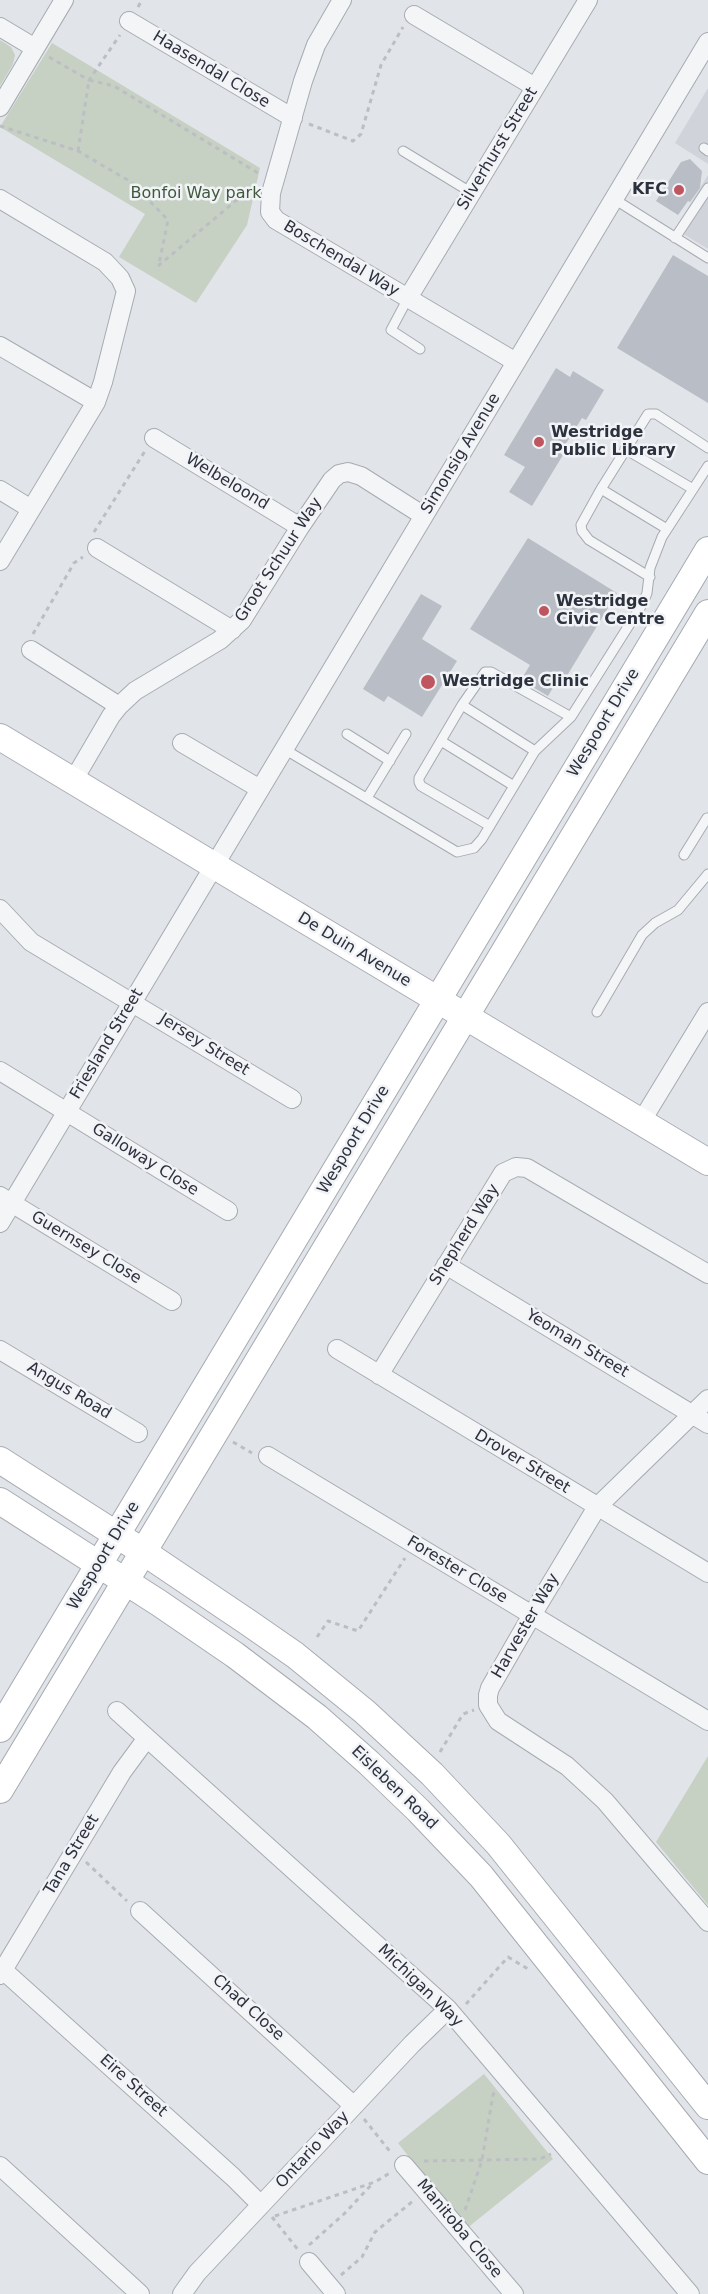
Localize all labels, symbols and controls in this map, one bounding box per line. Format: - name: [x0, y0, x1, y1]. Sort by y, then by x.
- street label: Haasendal Close: [149, 28, 273, 112]
- street label: Silverhurst Street: [454, 84, 542, 214]
- place label: KFC: [632, 180, 667, 200]
- marker: KFC: [672, 183, 686, 197]
- park label: Bonfoi Way park: [131, 184, 261, 204]
- street label: Boschendal Way: [280, 217, 402, 301]
- street label: Simonsig Avenue: [417, 390, 505, 518]
- place label: Westridge Public Library: [551, 423, 676, 461]
- marker: Westridge Public Library: [532, 435, 546, 449]
- street label: Welbeloond: [182, 450, 272, 514]
- street label: Groot Schuur Way: [232, 494, 326, 626]
- place label: Westridge Civic Centre: [556, 592, 665, 630]
- marker: Westridge Civic Centre: [537, 604, 551, 618]
- street label: Wespoort Drive: [564, 665, 644, 781]
- place label: Westridge Clinic: [442, 672, 589, 692]
- marker: Westridge Clinic: [419, 673, 437, 691]
- street label: De Duin Avenue: [294, 909, 414, 991]
- street label: Friesland Street: [66, 985, 148, 1103]
- street label: Jersey Street: [155, 1010, 253, 1080]
- street label: Wespoort Drive: [314, 1082, 394, 1198]
- street label: Galloway Close: [88, 1120, 202, 1200]
- street label: Shepherd Way: [426, 1181, 504, 1289]
- street label: Guernsey Close: [27, 1208, 145, 1288]
- street label: Yeoman Street: [522, 1306, 632, 1382]
- street label: Angus Road: [23, 1358, 115, 1424]
- street label: Drover Street: [471, 1426, 573, 1498]
- street label: Wespoort Drive: [64, 1498, 144, 1614]
- street label: Forester Close: [403, 1532, 511, 1608]
- street label: Harvester Way: [488, 1570, 564, 1682]
- street label: Eisleben Road: [347, 1742, 441, 1834]
- street label: Tana Street: [40, 1811, 104, 1899]
- street label: Michigan Way: [373, 1941, 467, 2031]
- street label: Chad Close: [208, 1971, 288, 2045]
- street label: Eire Street: [95, 2051, 171, 2121]
- street label: Ontario Way: [272, 2107, 354, 2193]
- street label: Manitoba Close: [412, 2176, 506, 2282]

